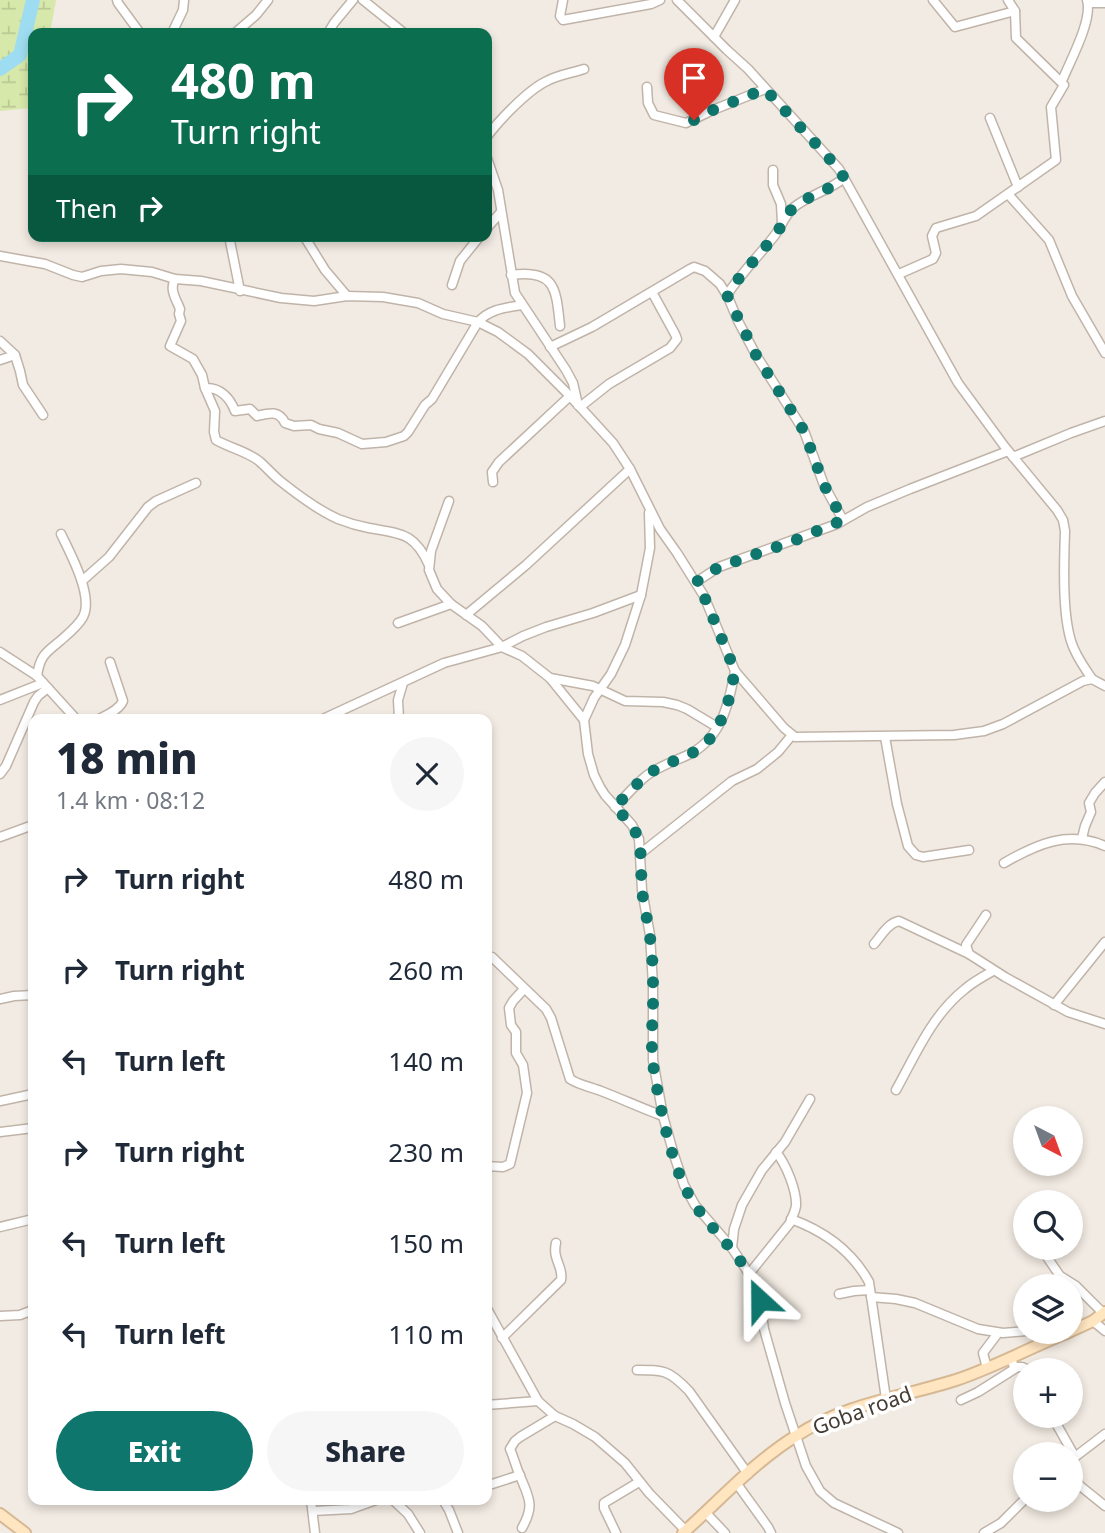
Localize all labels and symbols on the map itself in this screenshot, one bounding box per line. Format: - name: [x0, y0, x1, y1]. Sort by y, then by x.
- pin: [664, 48, 724, 120]
- north arrow: [1013, 1106, 1083, 1176]
- position arrow: [723, 1263, 797, 1337]
- street label: Goba road: [808, 1379, 916, 1441]

